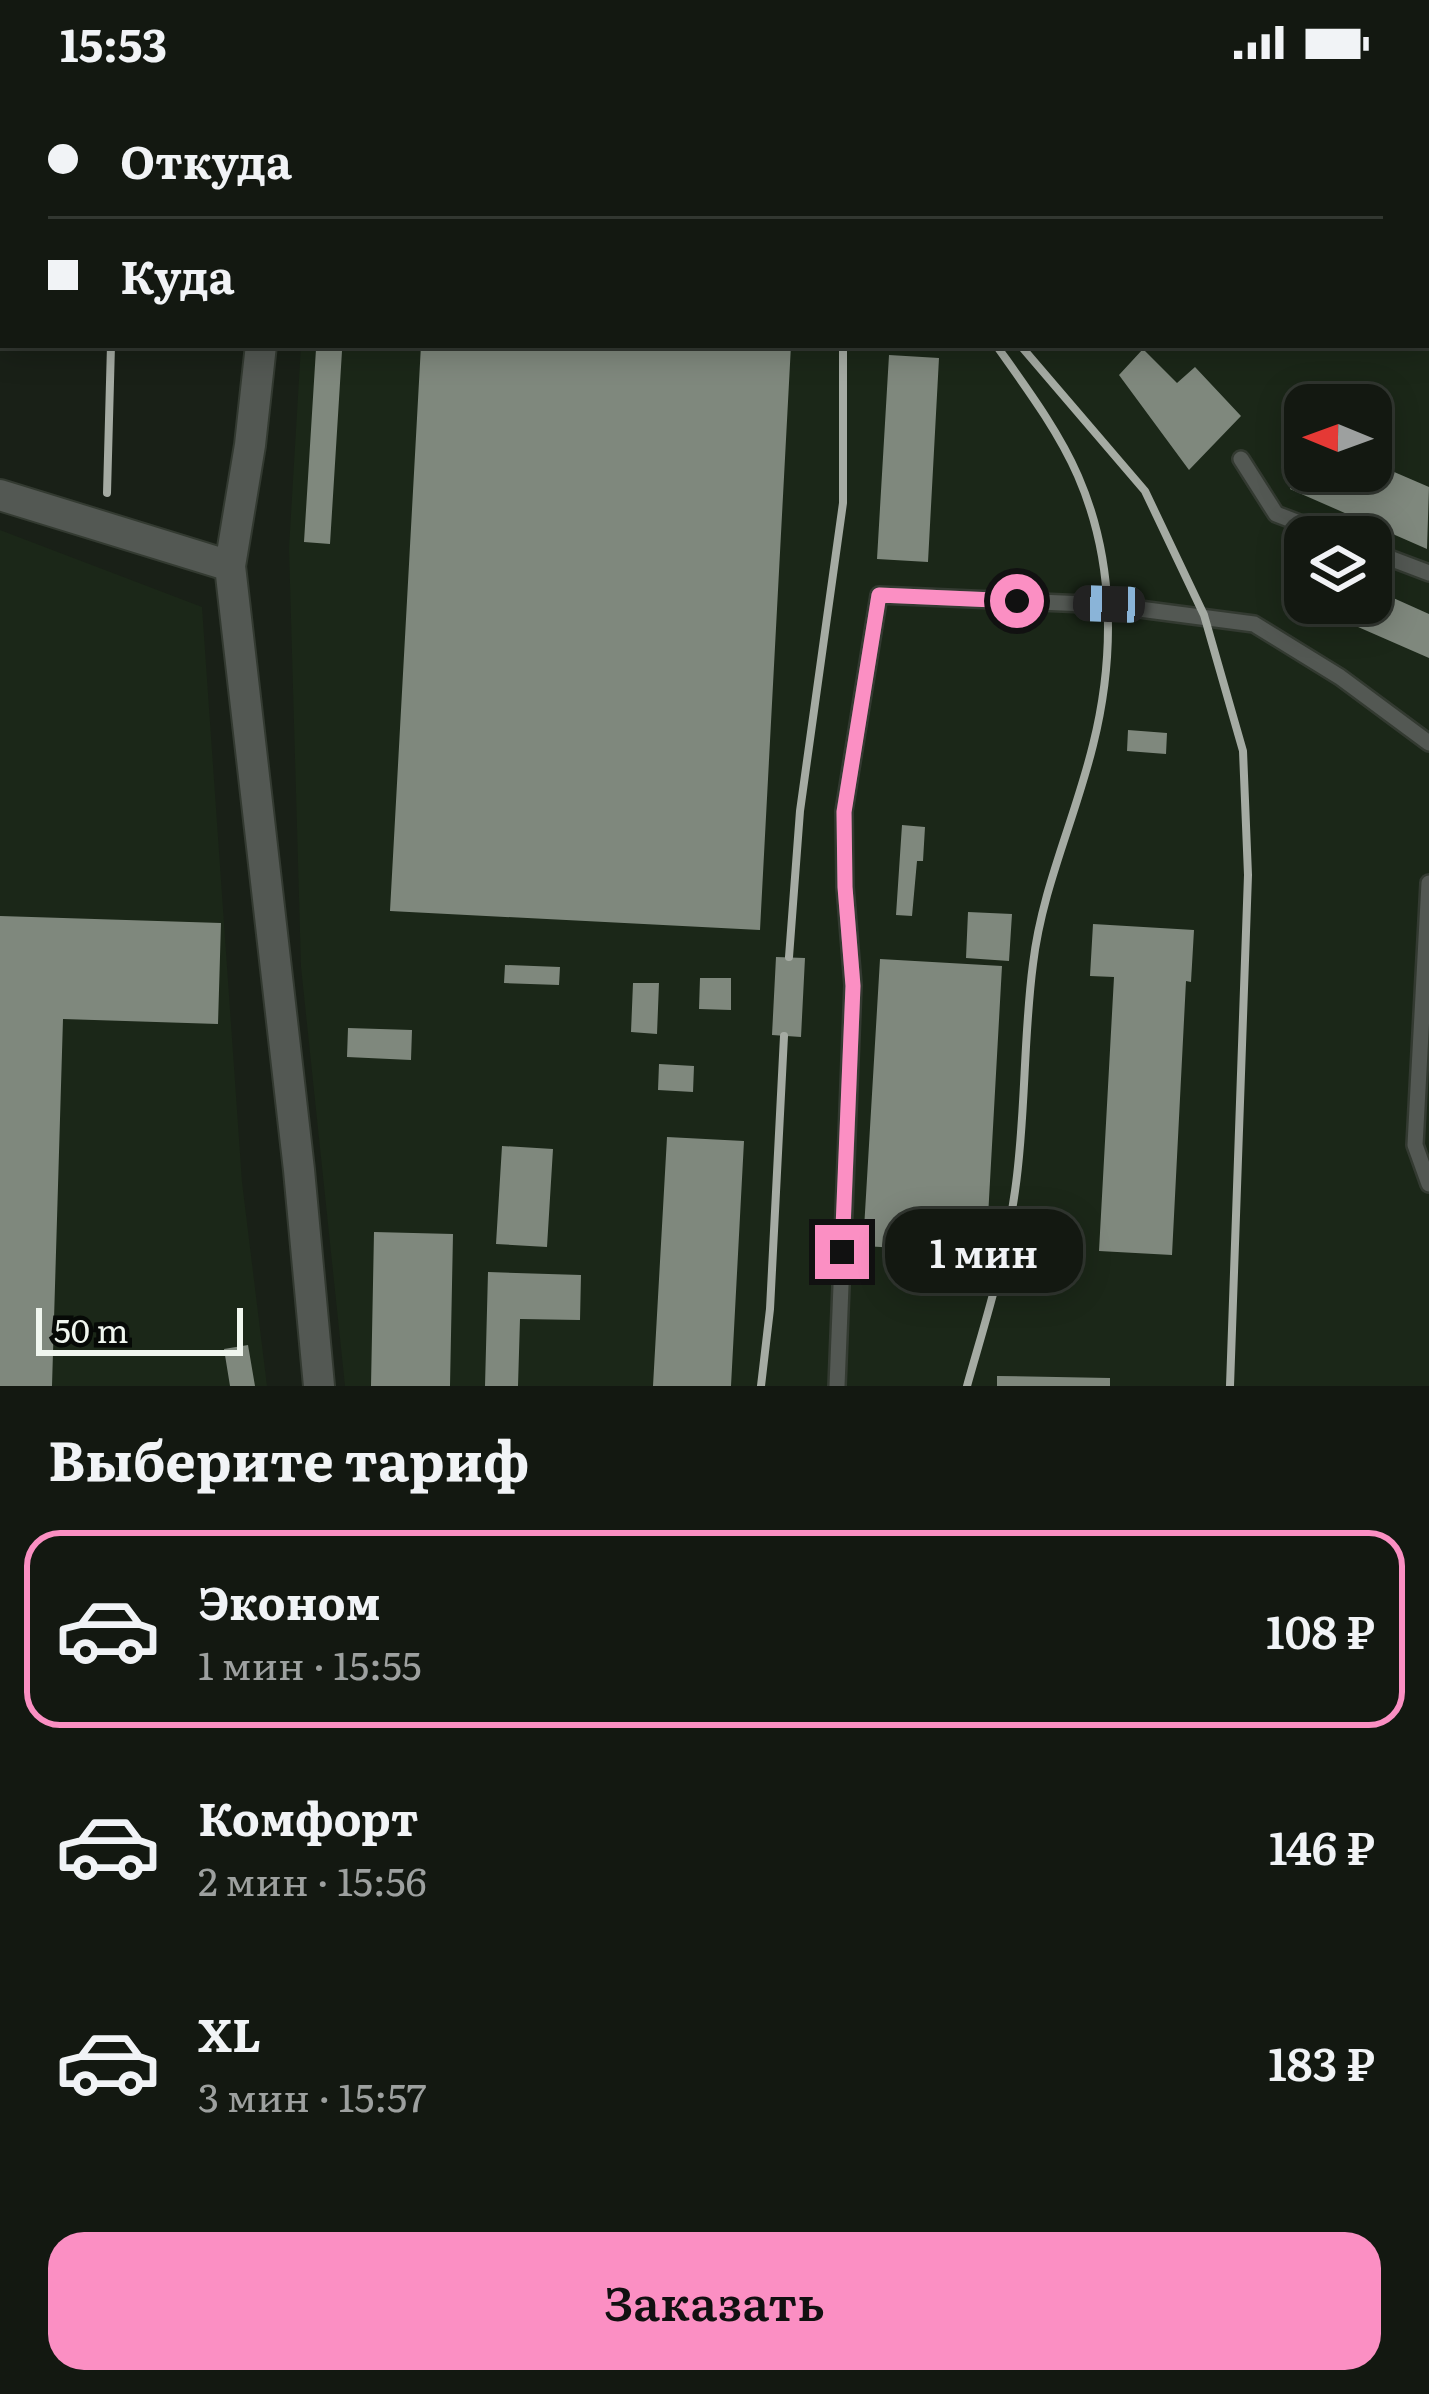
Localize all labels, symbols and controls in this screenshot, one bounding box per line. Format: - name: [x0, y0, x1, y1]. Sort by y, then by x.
- text: 15:53: [60, 9, 167, 76]
- text: Откуда: [120, 126, 292, 193]
- text: Куда: [120, 241, 235, 308]
- north arrow: [1284, 384, 1392, 492]
- map controls: [1284, 384, 1392, 624]
- button: layers: [1284, 516, 1392, 624]
- route start: [990, 574, 1044, 628]
- car: [1072, 585, 1146, 623]
- callout: 1 мин: [884, 1210, 1082, 1294]
- text: 1 мин: [930, 1222, 1038, 1280]
- route end: [815, 1225, 869, 1279]
- scale bar: [36, 1302, 243, 1355]
- text: 50 m: [54, 1304, 128, 1353]
- text: Выберите тариф: [48, 1417, 529, 1498]
- text: Эконом: [198, 1567, 381, 1634]
- icon: car: [54, 1575, 162, 1683]
- text: 108 ₽: [1266, 1596, 1375, 1663]
- text: 1 мин · 15:55: [198, 1634, 422, 1692]
- text: Комфорт: [198, 1783, 419, 1850]
- icon: car: [54, 1791, 162, 1899]
- text: 146 ₽: [1269, 1812, 1375, 1879]
- text: 2 мин · 15:56: [198, 1850, 427, 1908]
- text: XL: [198, 1999, 261, 2066]
- icon: car: [54, 2007, 162, 2115]
- text: 183 ₽: [1268, 2028, 1375, 2095]
- text: 3 мин · 15:57: [198, 2066, 427, 2124]
- button: Заказать: [48, 2232, 1381, 2370]

